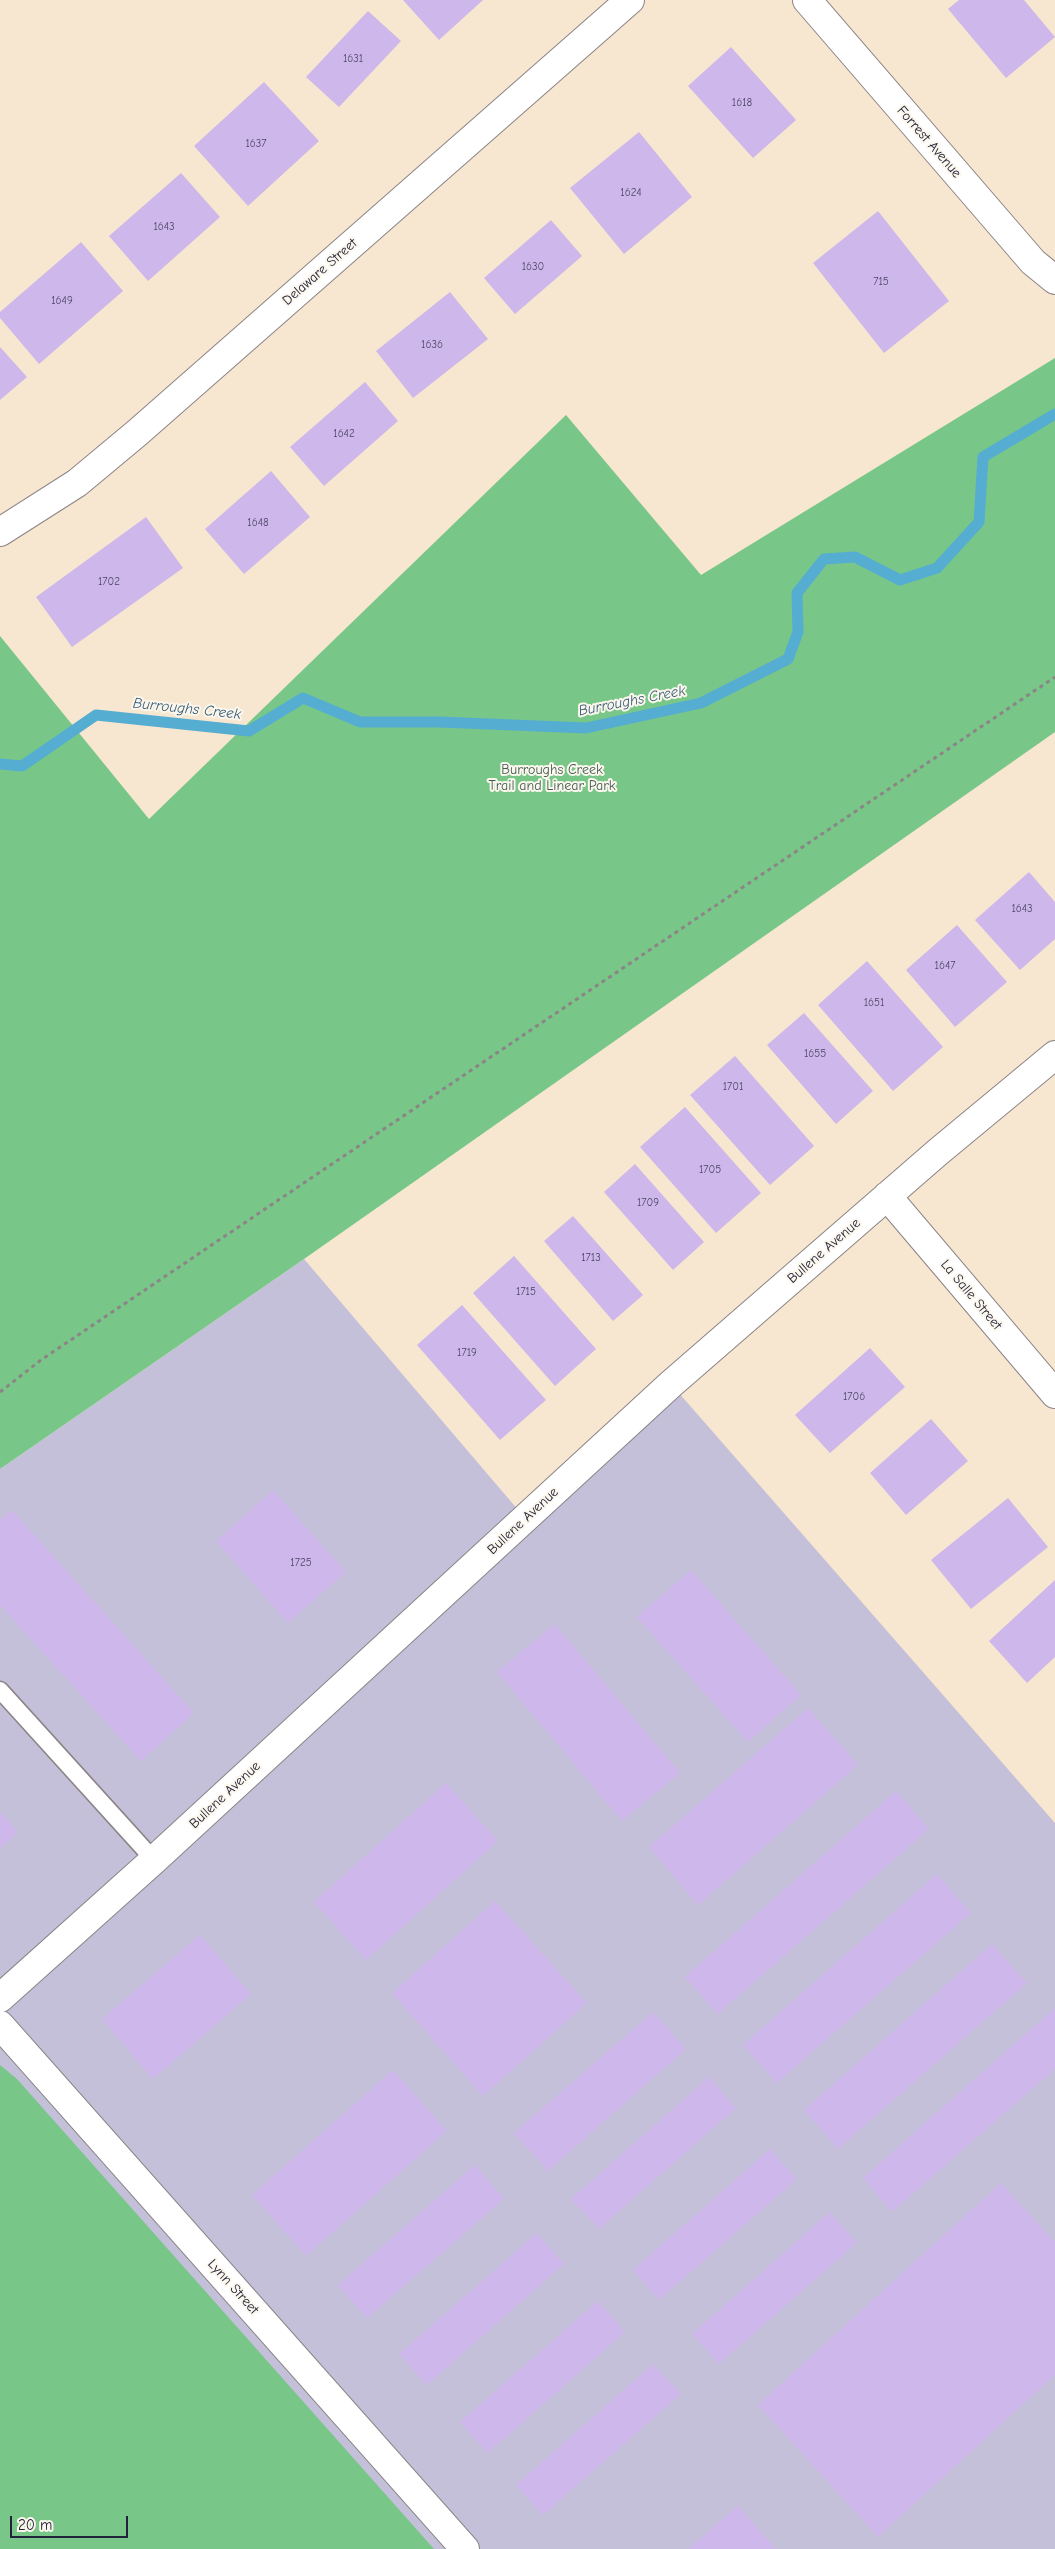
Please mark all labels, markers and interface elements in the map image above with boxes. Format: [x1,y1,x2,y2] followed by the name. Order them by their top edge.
[343,52,363,66] house number: 1631
[732,96,752,110] house number: 1618
[893,103,965,181] street label: Forrest Avenue
[245,137,267,151] house number: 1637
[620,186,642,200] house number: 1624
[153,220,175,234] house number: 1643
[279,235,361,309] street label: Delaware Street
[522,260,544,274] house number: 1630
[873,275,889,289] house number: 715
[51,294,73,308] house number: 1649
[421,338,443,352] house number: 1636
[333,427,355,441] house number: 1642
[247,516,269,530] house number: 1648
[98,575,120,589] house number: 1702
[577,682,687,720] water label: Burroughs Creek
[132,694,242,724] water label: Burroughs Creek
[488,762,616,794] park label: Burroughs Creek Trail and Linear Park
[1011,902,1033,916] house number: 1643
[935,959,955,973] house number: 1647
[864,996,884,1010] house number: 1651
[804,1047,826,1061] house number: 1655
[723,1080,743,1094] house number: 1701
[699,1163,721,1177] house number: 1705
[637,1196,659,1210] house number: 1709
[784,1215,864,1287] street label: Bullene Avenue
[581,1251,601,1265] house number: 1713
[937,1256,1005,1334] street label: La Salle Street
[516,1285,536,1299] house number: 1715
[457,1346,477,1360] house number: 1719
[843,1390,865,1404] house number: 1706
[484,1484,562,1558] street label: Bullene Avenue
[290,1556,312,1570] house number: 1725
[186,1758,264,1832] street label: Bullene Avenue
[204,2256,262,2318] street label: Lynn Street
[12,2506,130,2538] scale bar
[18,2516,52,2534] text: 20 m

